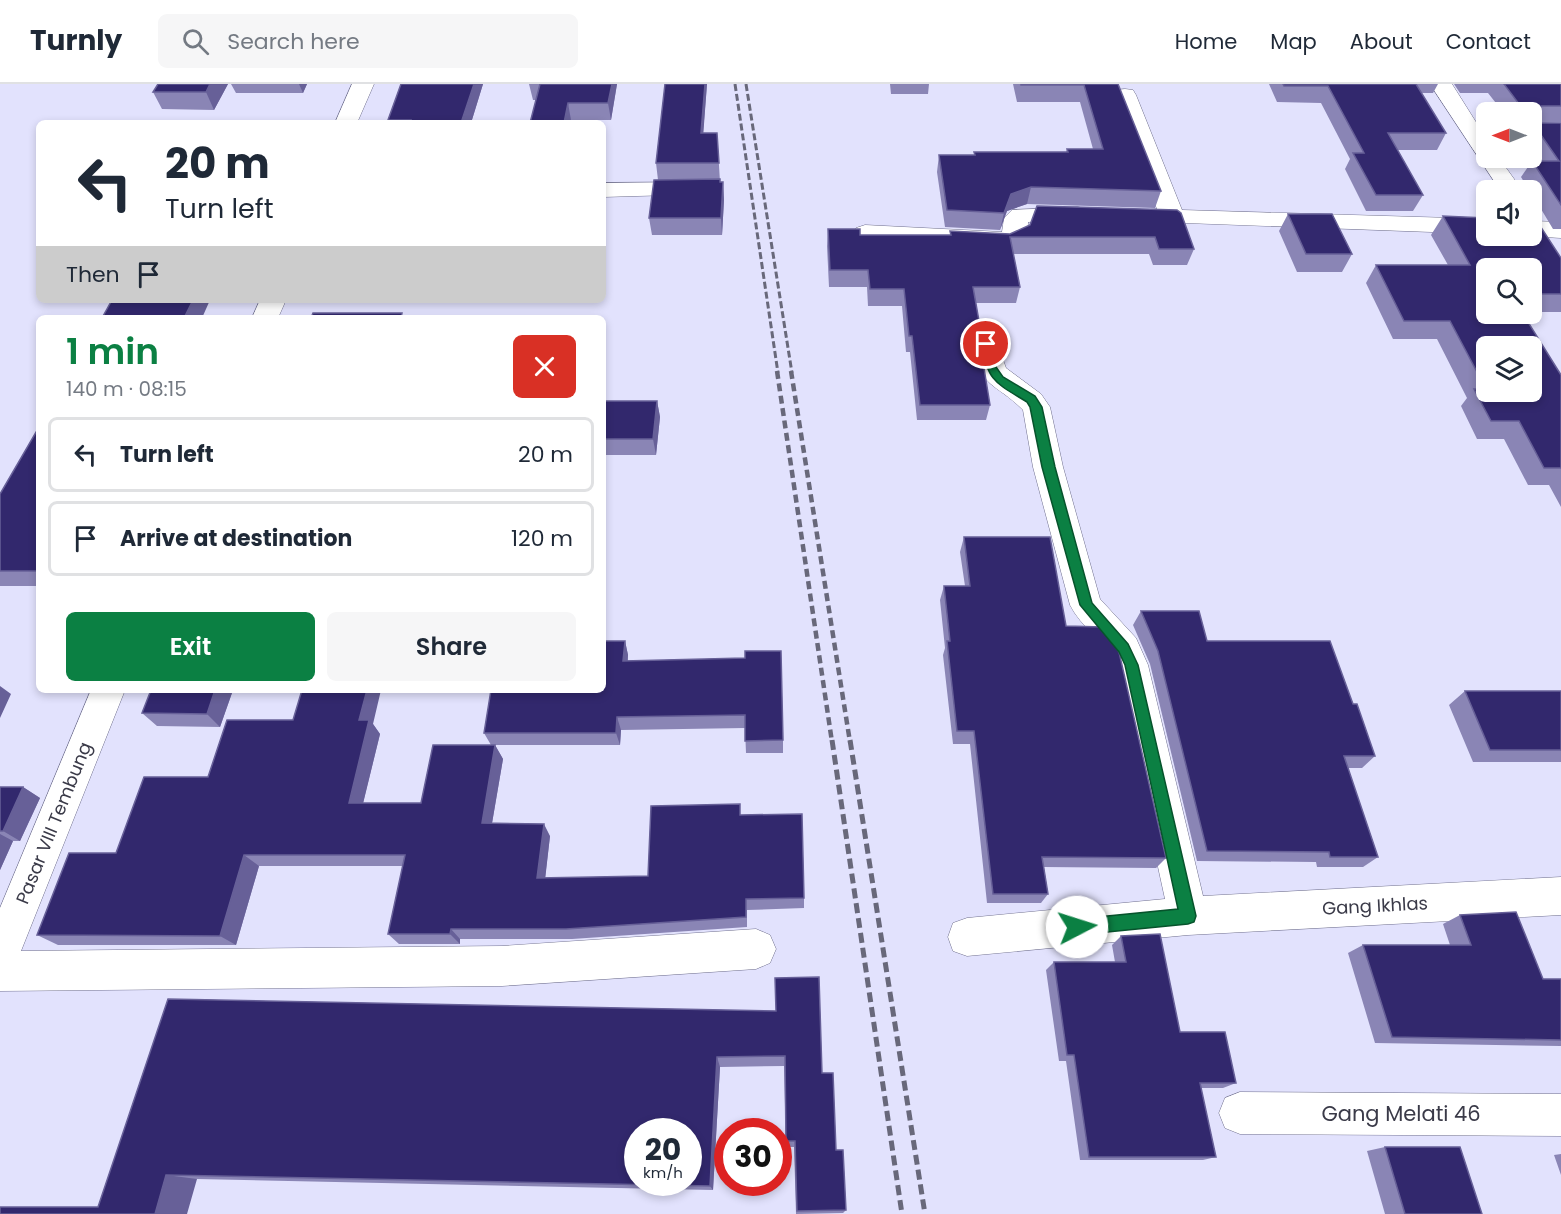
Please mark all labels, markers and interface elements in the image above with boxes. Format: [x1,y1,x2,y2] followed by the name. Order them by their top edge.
[158,14,578,68] search box
[30,21,122,60] text: Turnly
[179,25,212,58] icon: search
[227,26,360,57] text: Search here
[1175,27,1237,56] text: Home
[1270,27,1317,56] text: Map
[1350,27,1413,56] text: About
[1446,27,1531,56] text: Contact
[1476,102,1542,168] north arrow
[1476,102,1542,402] map controls
[165,134,270,193] text: 20 m
[66,144,144,222] icon: left
[1476,180,1542,246] button: sound
[165,190,274,227] text: Turn left
[132,258,165,291] icon: arrive
[1476,258,1542,324] button: search
[66,259,120,290] text: Then
[960,318,1011,369] pin
[66,326,159,377] text: 1 min
[969,327,1002,360] icon: arrive
[513,335,576,398] button: close
[1476,336,1542,402] button: layers
[66,375,187,403] text: 140 m · 08:15
[69,438,102,471] icon: left
[120,439,214,470] text: Turn left
[518,439,573,470] text: 20 m
[69,522,102,555] icon: arrive
[120,523,352,554] text: Arrive at destination
[511,523,573,554] text: 120 m
[66,612,315,681] button: Exit
[327,612,576,681] button: Share
[10,738,97,908] street label: Pasar VIII Tembung
[1321,890,1429,921] street label: Gang Ikhlas
[1045,895,1109,959] position arrow
[1321,1099,1481,1128] street label: Gang Melati 46
[714,1118,792,1196] speed limit sign: 30
[645,1128,681,1171] text: 20
[643,1162,683,1183] text: km/h

